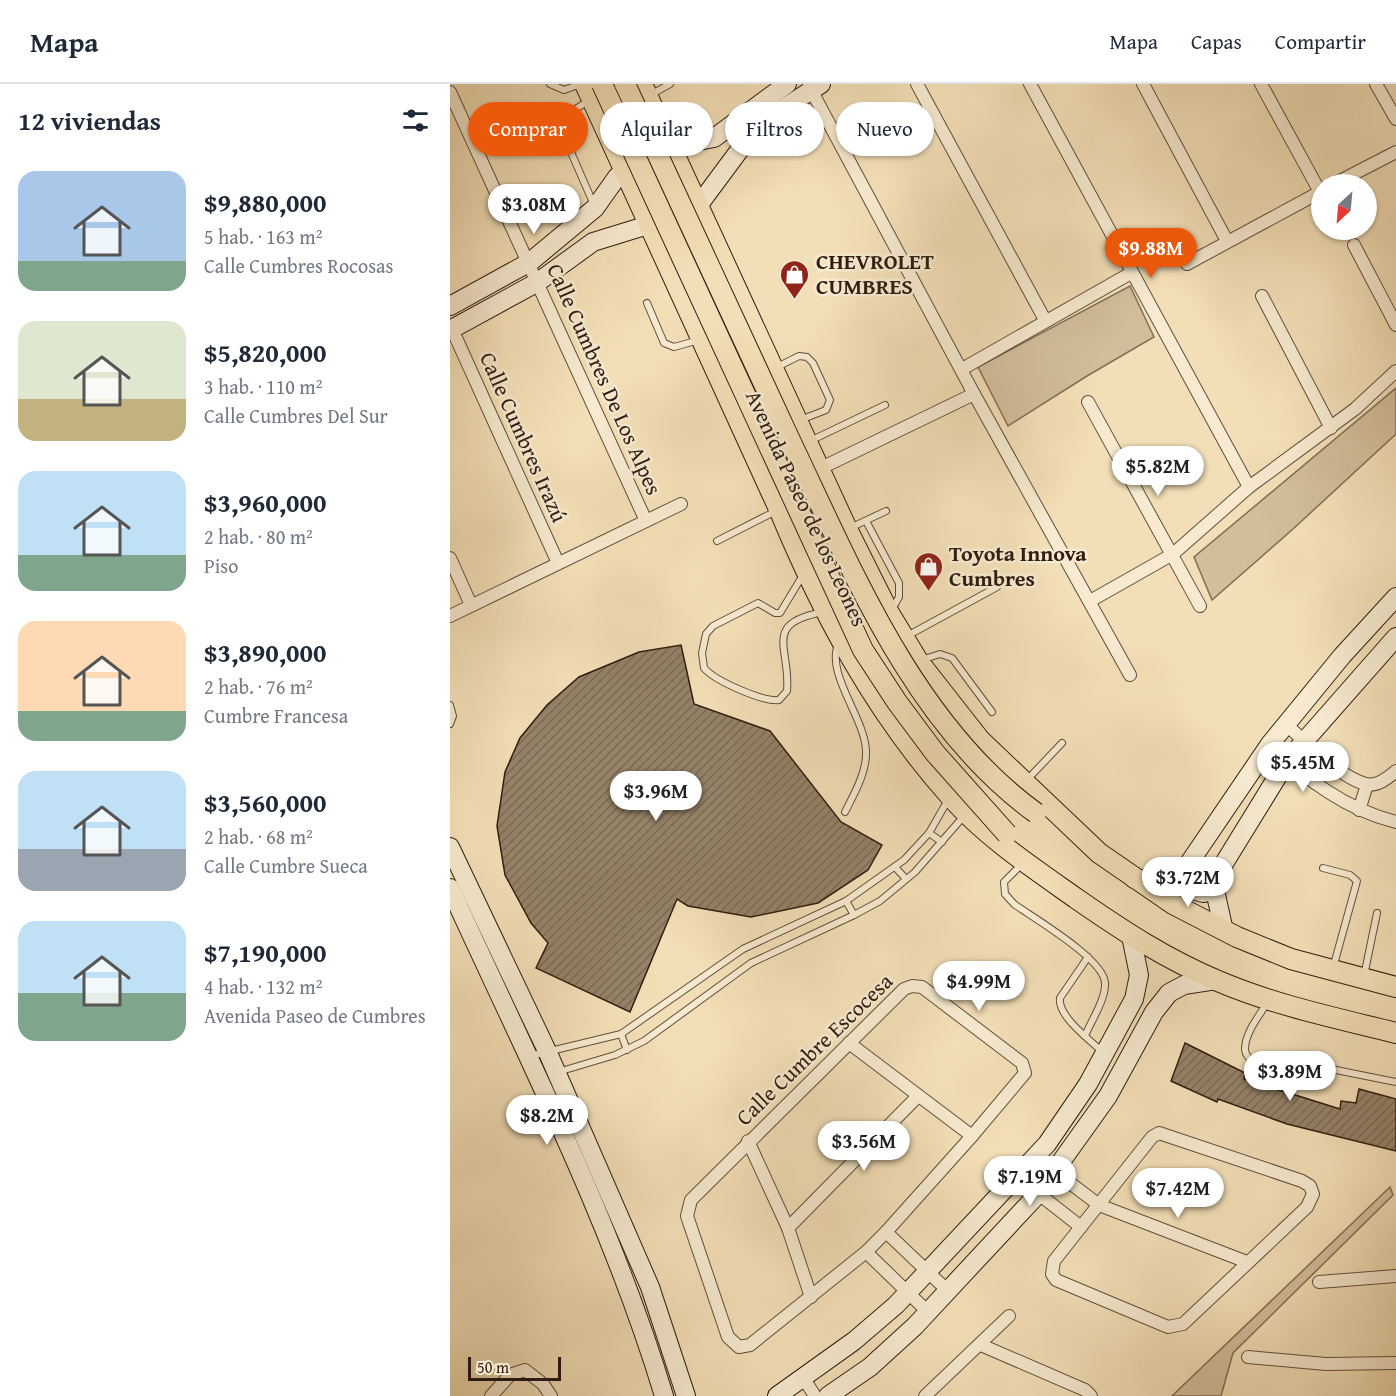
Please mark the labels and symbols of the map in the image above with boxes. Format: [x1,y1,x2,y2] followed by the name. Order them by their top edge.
[1311,174,1377,240] north arrow
[485,184,583,235] pin: $3.08M
[1102,228,1200,279] pin: $9.88M
[816,245,934,302] place label: CHEVROLET CUMBRES
[539,258,671,500] street label: Calle Cumbres De Los Alpes
[779,258,811,300] shop icon: CHEVROLET CUMBRES
[472,347,576,527] street label: Calle Cumbres Irazú
[738,385,876,631] street label: Avenida Paseo de los Leones
[1109,446,1207,497] pin: $5.82M
[949,537,1087,594] place label: Toyota Innova Cumbres
[912,550,944,592] shop icon: Toyota Innova Cumbres
[1254,742,1352,793] pin: $5.45M
[607,771,705,822] pin: $3.96M
[1139,857,1237,908] pin: $3.72M
[930,961,1028,1012] pin: $4.99M
[728,965,900,1132] street label: Calle Cumbre Escocesa
[1241,1051,1339,1102] pin: $3.89M
[505,1095,589,1146] pin: $8.2M
[815,1121,913,1172] pin: $3.56M
[981,1156,1079,1207] pin: $7.19M
[1129,1168,1227,1219] pin: $7.42M
[468,1354,561,1382] scale bar

